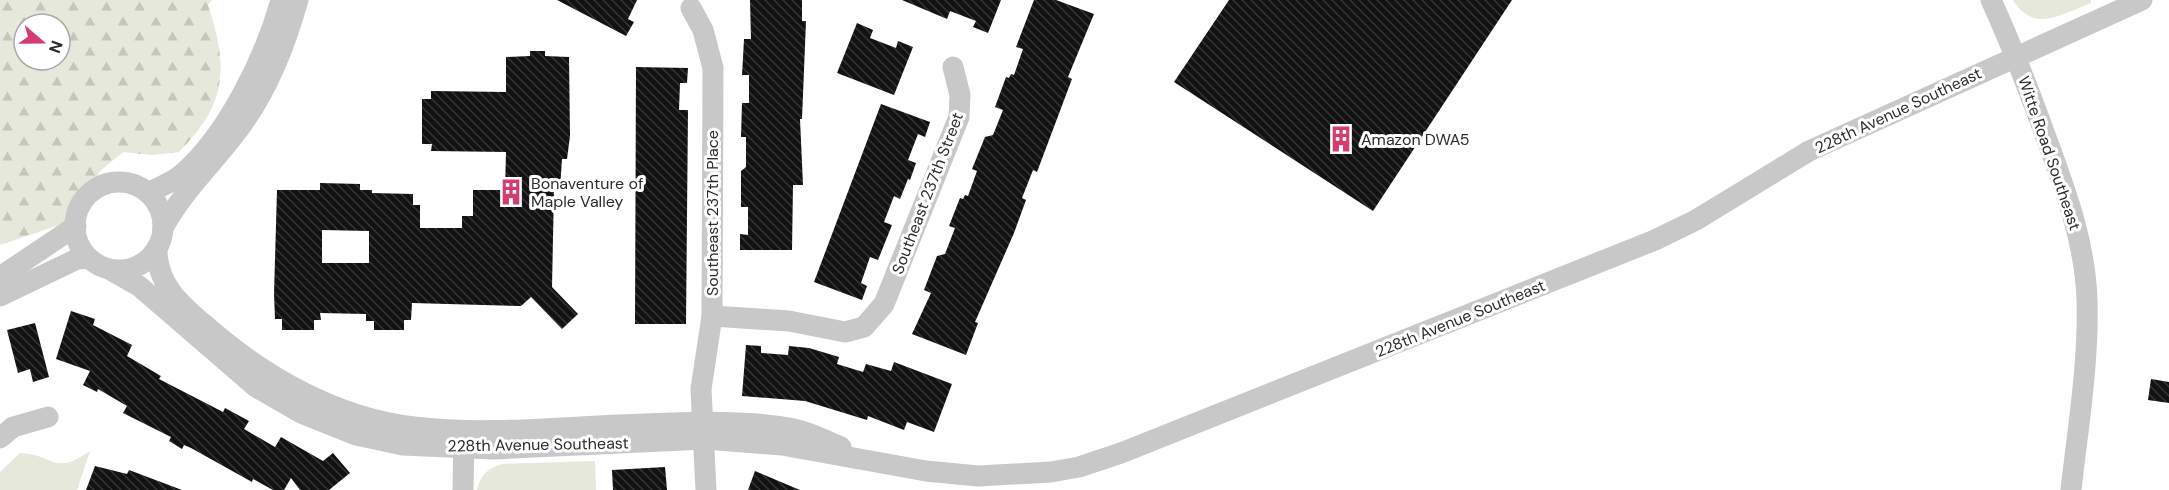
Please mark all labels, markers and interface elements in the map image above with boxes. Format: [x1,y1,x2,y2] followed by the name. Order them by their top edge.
[12,12,72,72] north arrow
[44,38,67,56] text: N
[1812,63,1985,158] street label: 228th Avenue Southeast
[2013,73,2086,233] street label: Witte Road Southeast
[887,109,968,277] street label: Southeast 237th Street
[1326,124,1356,154] building icon: Amazon DWA5
[1361,129,1470,150] place label: Amazon DWA5
[702,130,723,296] street label: Southeast 237th Place
[531,173,643,212] place label: Bonaventure of Maple Valley
[496,177,526,207] building icon: Bonaventure of Maple Valley
[1372,275,1548,362] street label: 228th Avenue Southeast
[447,432,629,457] street label: 228th Avenue Southeast

